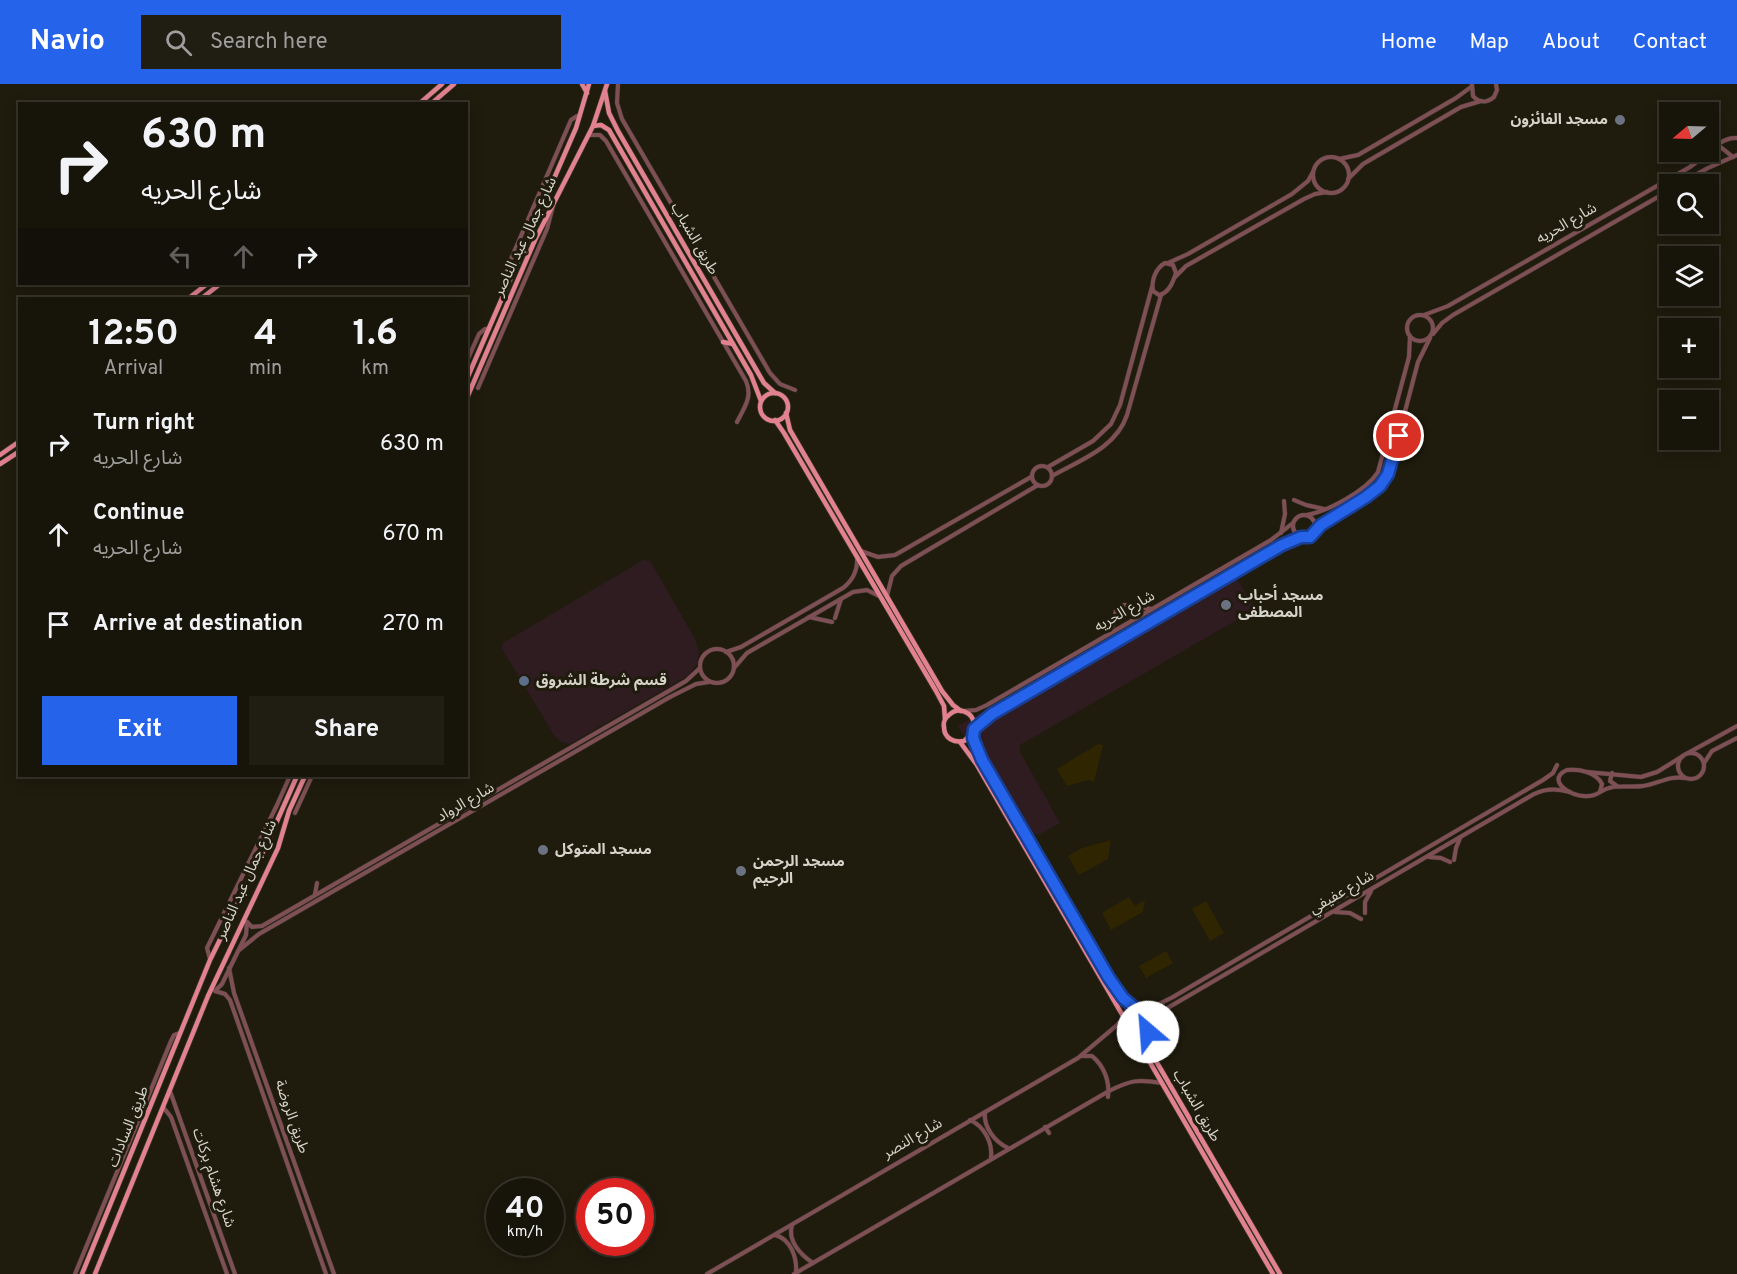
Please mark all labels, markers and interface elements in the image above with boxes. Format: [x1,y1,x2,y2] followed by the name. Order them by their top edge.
[141,15,561,69] search box
[30,24,105,60] text: Navio
[162,26,195,59] icon: search
[210,29,327,56] text: Search here
[1381,29,1437,56] text: Home
[1470,29,1509,56] text: Map
[1542,29,1600,56] text: About
[1633,29,1707,56] text: Contact
[1659,102,1719,162] north arrow
[1659,102,1719,450] map controls
[141,110,266,163] text: 630 m
[1511,111,1608,130] place label: مسجد الفائزون
[1613,113,1627,127] marker: مسجد الفائزون
[42,126,120,204] icon: right
[490,174,563,301] street label: شارع جمال عبد الناصر
[1659,174,1719,234] button: search
[141,175,262,209] text: شارع الحريه
[666,199,722,279] street label: طريق الشباب
[1533,199,1601,250] street label: شارع الحريه
[164,240,197,273] icon: left
[227,240,260,273] icon: ahead
[290,240,323,273] icon: right
[1659,246,1719,306] button: layers
[88,312,179,358] text: 12:50
[254,312,277,358] text: 4
[352,312,398,358] text: 1.6
[1659,318,1719,378] button: +
[104,356,163,382] text: Arrival
[249,356,282,382] text: min
[361,356,389,382] text: km
[1659,390,1719,450] button: −
[93,410,195,437] text: Turn right
[1373,410,1424,461] pin
[1382,419,1415,452] icon: arrive
[42,428,75,461] icon: right
[380,431,444,458] text: 630 m
[93,446,182,472] text: شارع الحريه
[93,500,184,527] text: Continue
[42,518,75,551] icon: ahead
[383,521,444,548] text: 670 m
[93,536,182,562] text: شارع الحريه
[1238,584,1324,623] place label: مسجد أحباب المصطفى
[1091,587,1159,638] street label: شارع الحريه
[1219,598,1233,612] marker: مسجد أحباب المصطفى
[42,608,75,641] icon: arrive
[93,611,303,638] text: Arrive at destination
[382,611,444,638] text: 270 m
[536,671,667,691] place label: قسم شرطة الشروق
[517,674,531,688] marker: قسم شرطة الشروق
[42,696,237,765] button: Exit
[249,696,444,765] button: Share
[434,779,499,828] street label: شارع الرواد
[212,817,283,944] street label: شارع جمال عبد الناصر
[555,841,652,860] place label: مسجد المتوكل
[536,843,550,857] marker: مسجد المتوكل
[753,853,845,889] place label: مسجد الرحمن الرحيم
[734,864,748,878] marker: مسجد الرحمن الرحيم
[1306,867,1379,920] street label: شارع عفيفي
[1116,1000,1180,1064] position arrow
[1168,1066,1224,1146] street label: طريق الشباب
[270,1078,312,1156] street label: طريق الروضة
[104,1084,154,1170] street label: طريق السادات
[879,1114,947,1165] street label: شارع النصر
[186,1126,239,1231] street label: شارع هشام بركات
[576,1178,654,1256] speed limit sign: 50
[505,1191,545,1228] text: 40
[507,1223,543,1242] text: km/h

